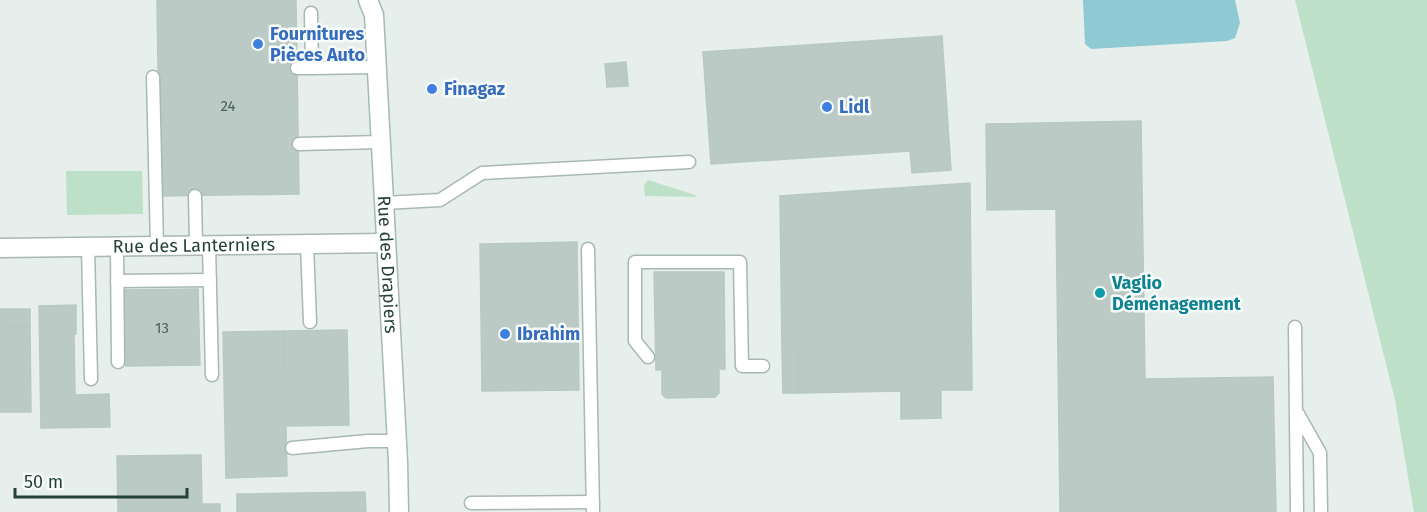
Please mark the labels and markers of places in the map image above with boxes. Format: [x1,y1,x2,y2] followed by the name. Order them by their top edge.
[270,23,365,66] place label: Fournitures Pièces Auto
[251,37,265,51] marker: Fournitures Pièces Auto
[444,78,505,100] place label: Finagaz
[425,82,439,96] marker: Finagaz
[839,96,870,118] place label: Lidl
[820,100,834,114] marker: Lidl
[1111,272,1242,315] place label: Vaglio Déménagement
[1093,286,1107,300] marker: Vaglio Déménagement
[517,323,580,345] place label: Ibrahim
[498,327,512,341] marker: Ibrahim

